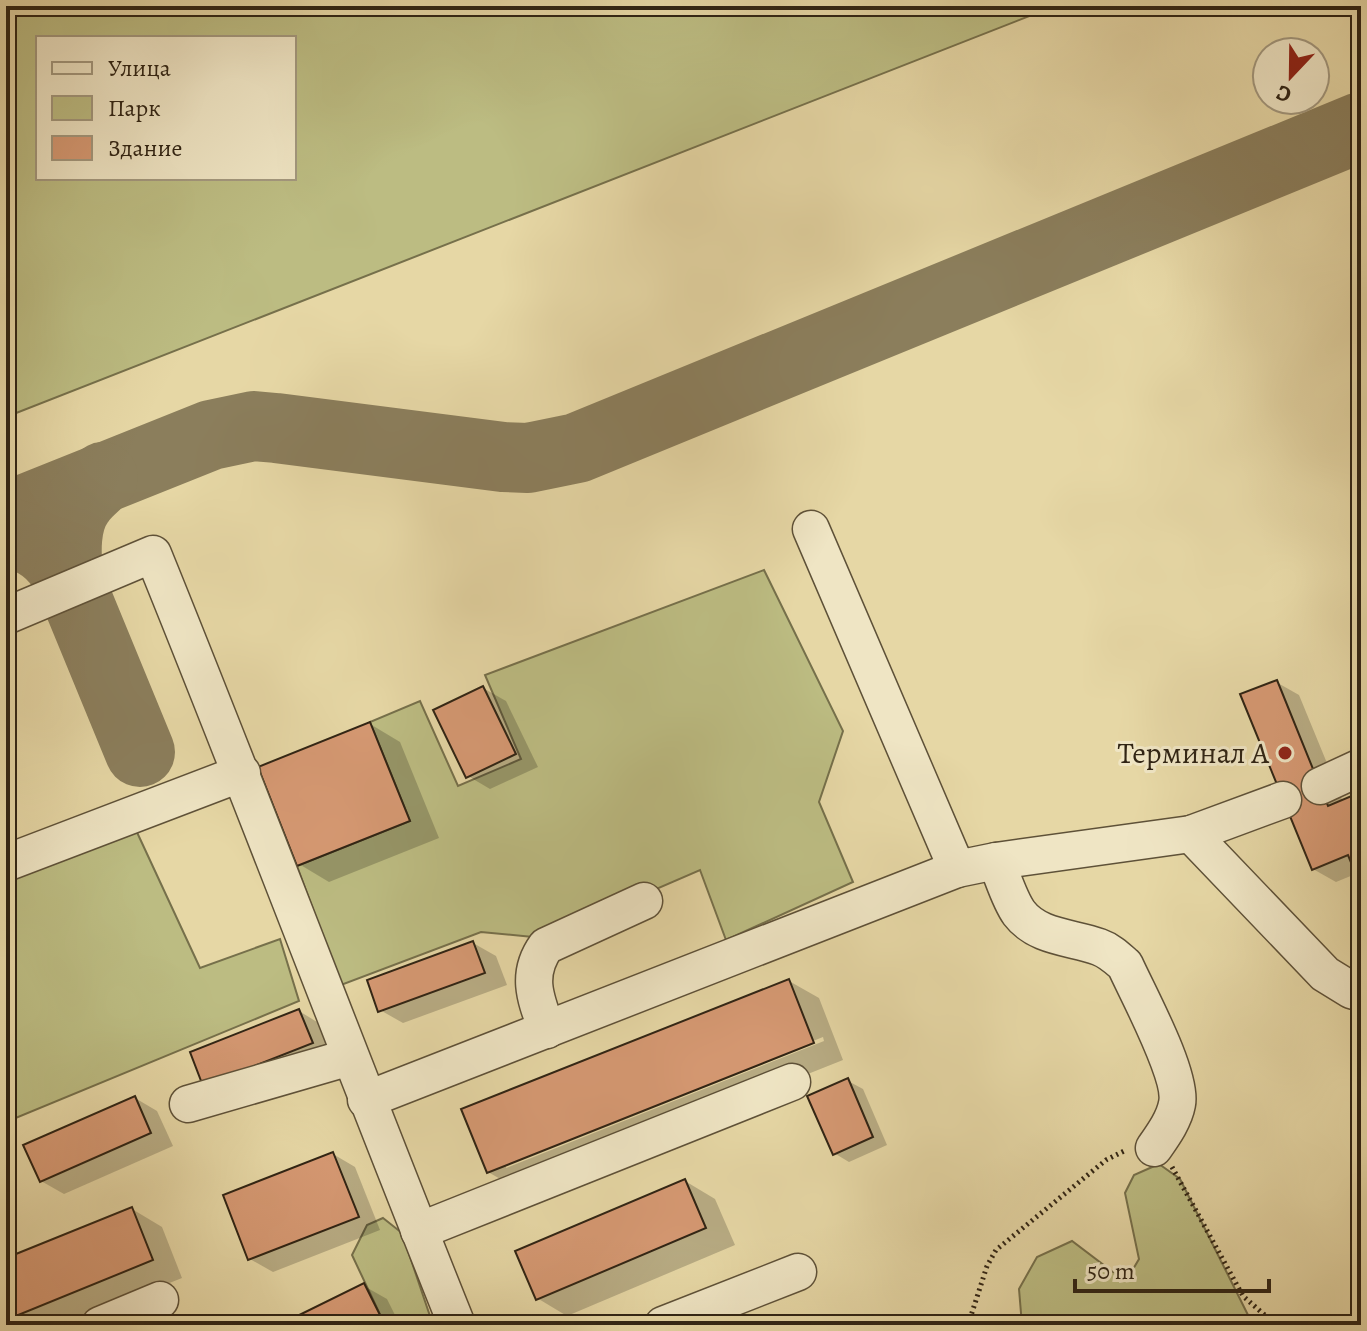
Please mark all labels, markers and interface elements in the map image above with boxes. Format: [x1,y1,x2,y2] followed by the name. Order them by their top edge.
[36,36,296,180] legend
[1251,36,1331,116] north arrow
[108,52,171,84] text: Улица
[1272,77,1296,110] text: С
[108,92,161,124] text: Парк
[108,132,183,164] text: Здание
[1118,733,1269,773] place label: Терминал А
[1276,744,1294,762] marker: Терминал А
[1075,1243,1269,1293] scale bar
[1087,1255,1135,1287] text: 50 m

